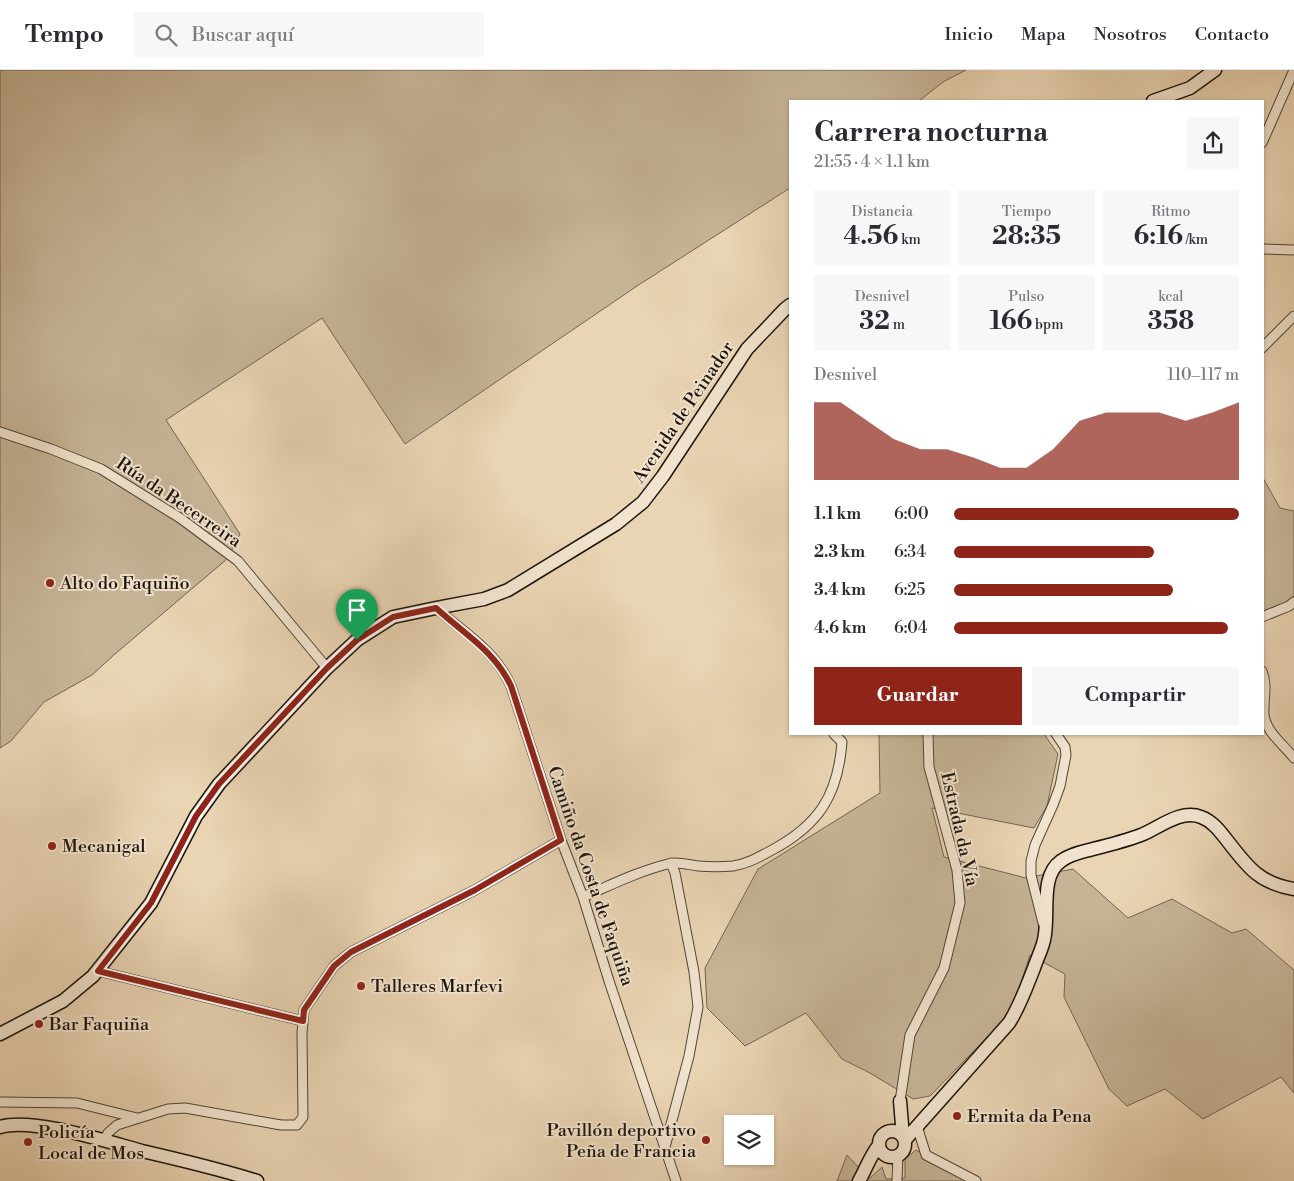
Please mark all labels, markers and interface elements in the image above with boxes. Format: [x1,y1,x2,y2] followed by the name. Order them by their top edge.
[134,12,484,57] search box
[25,20,104,50] text: Tempo
[152,21,180,49] icon: search
[192,23,294,47] text: Buscar aquí
[944,23,993,46] text: Inicio
[1021,23,1066,46] text: Mapa
[1094,23,1167,46] text: Nosotros
[1195,23,1269,46] text: Contacto
[814,115,1048,150] text: Carrera nocturna
[1187,117,1239,169] button: share
[814,152,930,172] text: 21:55 · 4 × 1.1 km
[852,203,913,221] text: Distancia
[1002,203,1051,221] text: Tiempo
[1151,203,1190,221] text: Ritmo
[844,221,898,252] text: 4.56
[992,221,1061,252] text: 28:35
[1134,221,1183,252] text: 6:16
[898,231,921,249] text: km
[1183,231,1208,249] text: /km
[855,288,910,306] text: Desnivel
[1009,288,1044,306] text: Pulso
[1158,288,1184,306] text: kcal
[859,306,890,337] text: 32
[990,306,1032,337] text: 166
[1148,306,1194,337] text: 358
[890,316,905,334] text: m
[1032,316,1063,334] text: bpm
[627,337,740,488] street label: Avenida de Peinador
[814,365,877,385] text: Desnivel
[1167,365,1239,385] text: 110–117 m
[112,452,246,553] street label: Rúa da Becerreira
[814,504,861,524] text: 1.1 km
[894,504,929,524] text: 6:00
[814,542,865,562] text: 2.3 km
[894,542,926,562] text: 6:34
[59,572,190,595] place label: Alto do Faquiño
[44,577,56,589] marker: Alto do Faquiño
[814,580,866,600] text: 3.4 km
[894,580,925,600] text: 6:25
[336,589,378,640] pin
[343,596,371,624] icon: arrive
[814,618,866,638] text: 4.6 km
[894,618,927,638] text: 6:04
[814,667,1022,725] button: Guardar
[1032,667,1239,725] button: Compartir
[542,763,639,990] street label: Camiño da Costa de Faquiña
[935,770,984,889] street label: Estrada da Vía
[62,835,146,858] place label: Mecanigal
[46,840,58,852] marker: Mecanigal
[371,975,503,998] place label: Talleres Marfevi
[355,980,367,992] marker: Talleres Marfevi
[48,1013,150,1036] place label: Bar Faquiña
[33,1018,45,1030] marker: Bar Faquiña
[967,1105,1093,1128] place label: Ermita da Pena
[951,1110,963,1122] marker: Ermita da Pena
[724,1115,774,1165] map controls
[724,1115,774,1165] button: layers
[546,1119,697,1163] place label: Pavillón deportivo Peña de Francia
[38,1121,144,1165] place label: Policía Local de Mos
[700,1134,712,1146] marker: Pavillón deportivo Peña de Francia
[22,1136,34,1148] marker: Policía Local de Mos

